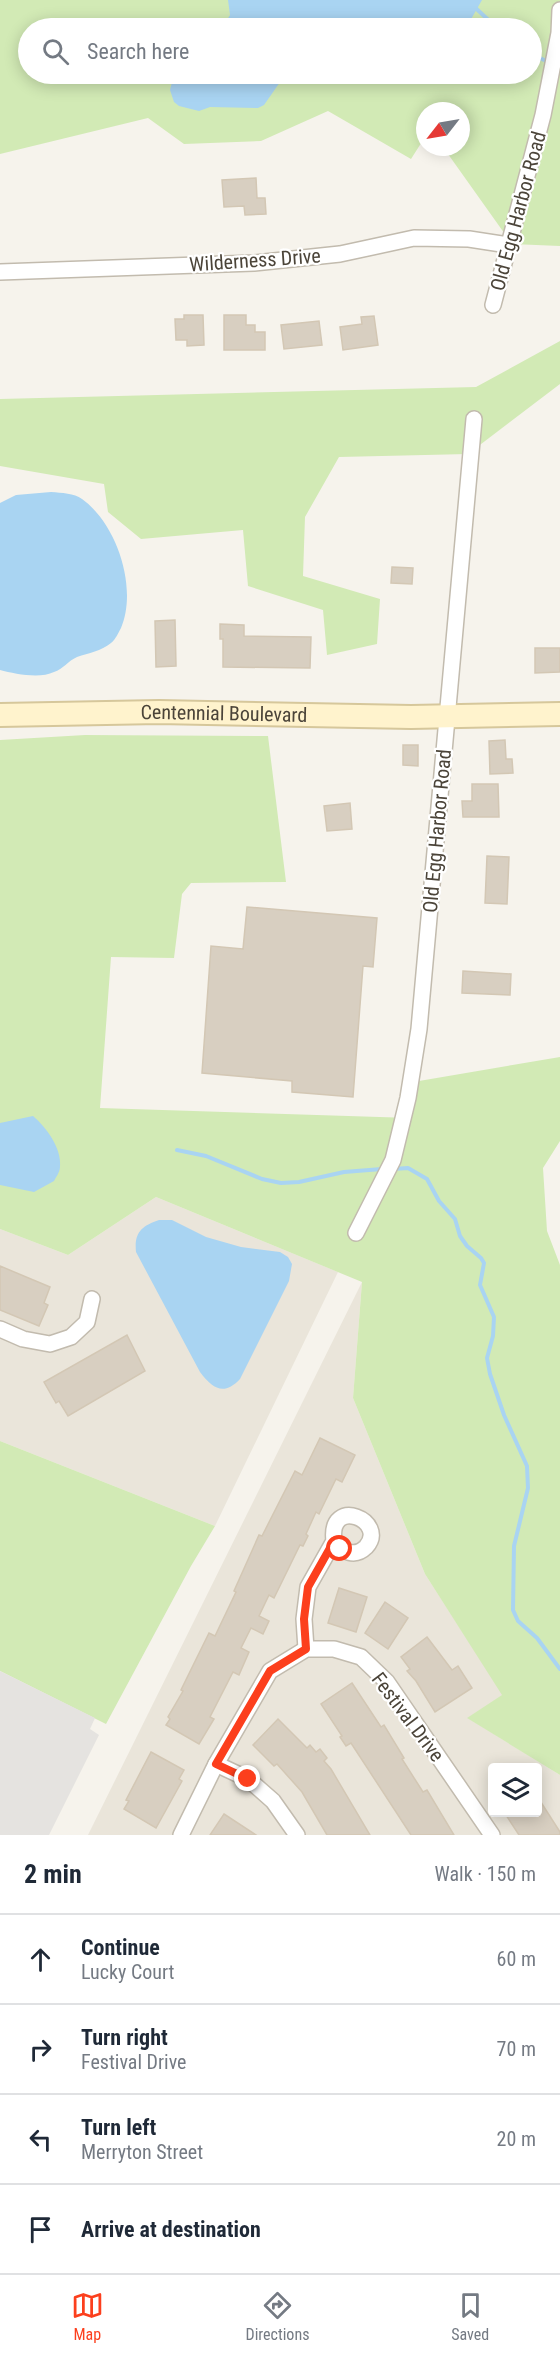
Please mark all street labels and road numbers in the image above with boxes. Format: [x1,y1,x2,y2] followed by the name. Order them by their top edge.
[485,129,551,293] street label: Old Egg Harbor Road
[189,243,321,277] street label: Wilderness Drive
[140,700,308,727] street label: Centennial Boulevard
[418,748,456,914] street label: Old Egg Harbor Road
[367,1668,449,1766] street label: Festival Drive

